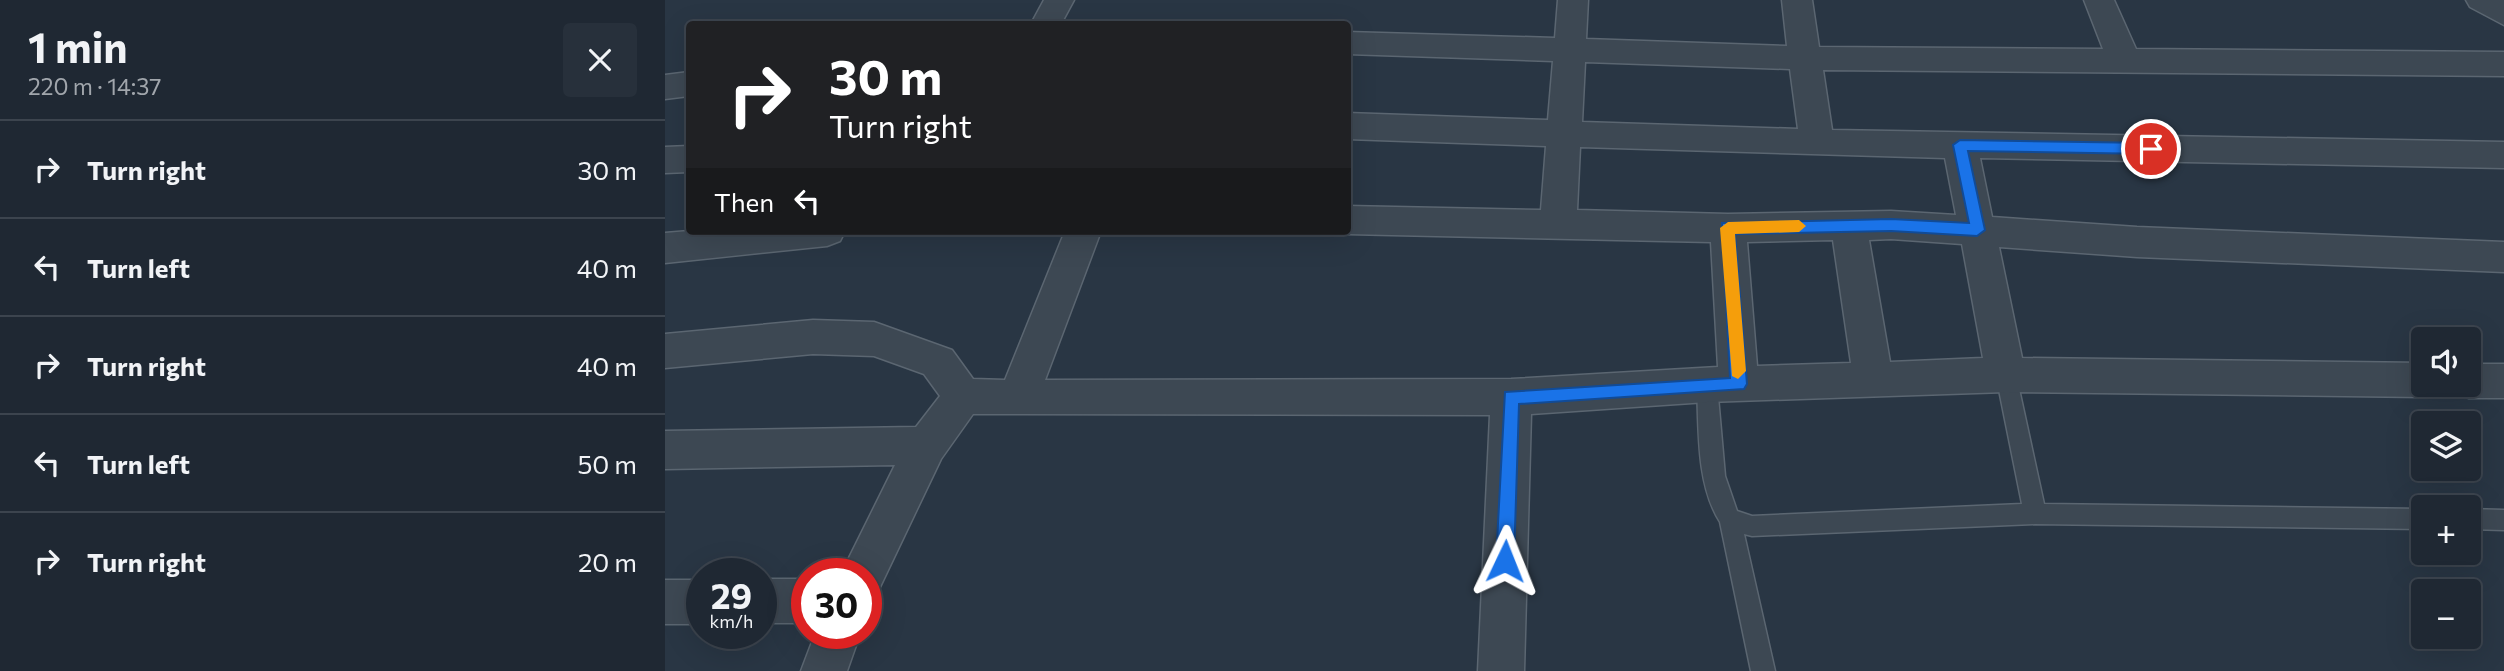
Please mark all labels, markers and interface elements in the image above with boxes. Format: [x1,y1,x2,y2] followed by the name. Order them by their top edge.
[28,20,128,72] text: 1 min
[563,23,637,97] button: close
[829,45,942,105] text: 30 m
[714,49,805,140] icon: right
[28,72,161,100] text: 220 m · 14:37
[829,105,972,145] text: Turn right
[2121,119,2181,179] pin
[2132,130,2170,168] icon: arrive
[28,150,66,188] icon: right
[87,154,206,185] text: Turn right
[578,154,637,185] text: 30 m
[788,182,826,220] icon: left
[714,186,774,217] text: Then
[28,248,66,286] icon: left
[87,252,190,283] text: Turn left
[577,252,637,283] text: 40 m
[2411,327,2481,649] map controls
[2411,327,2481,397] button: sound
[28,346,66,384] icon: right
[87,350,206,381] text: Turn right
[577,350,637,381] text: 40 m
[2411,411,2481,481] button: layers
[28,444,66,482] icon: left
[87,448,190,479] text: Turn left
[577,448,637,479] text: 50 m
[2411,495,2481,565] button: +
[1468,524,1542,598] position arrow
[28,542,66,580] icon: right
[87,546,206,577] text: Turn right
[578,546,637,577] text: 20 m
[791,558,882,649] speed limit sign: 30
[711,573,752,616] text: 29
[2411,579,2481,649] button: −
[710,610,753,632] text: km/h

